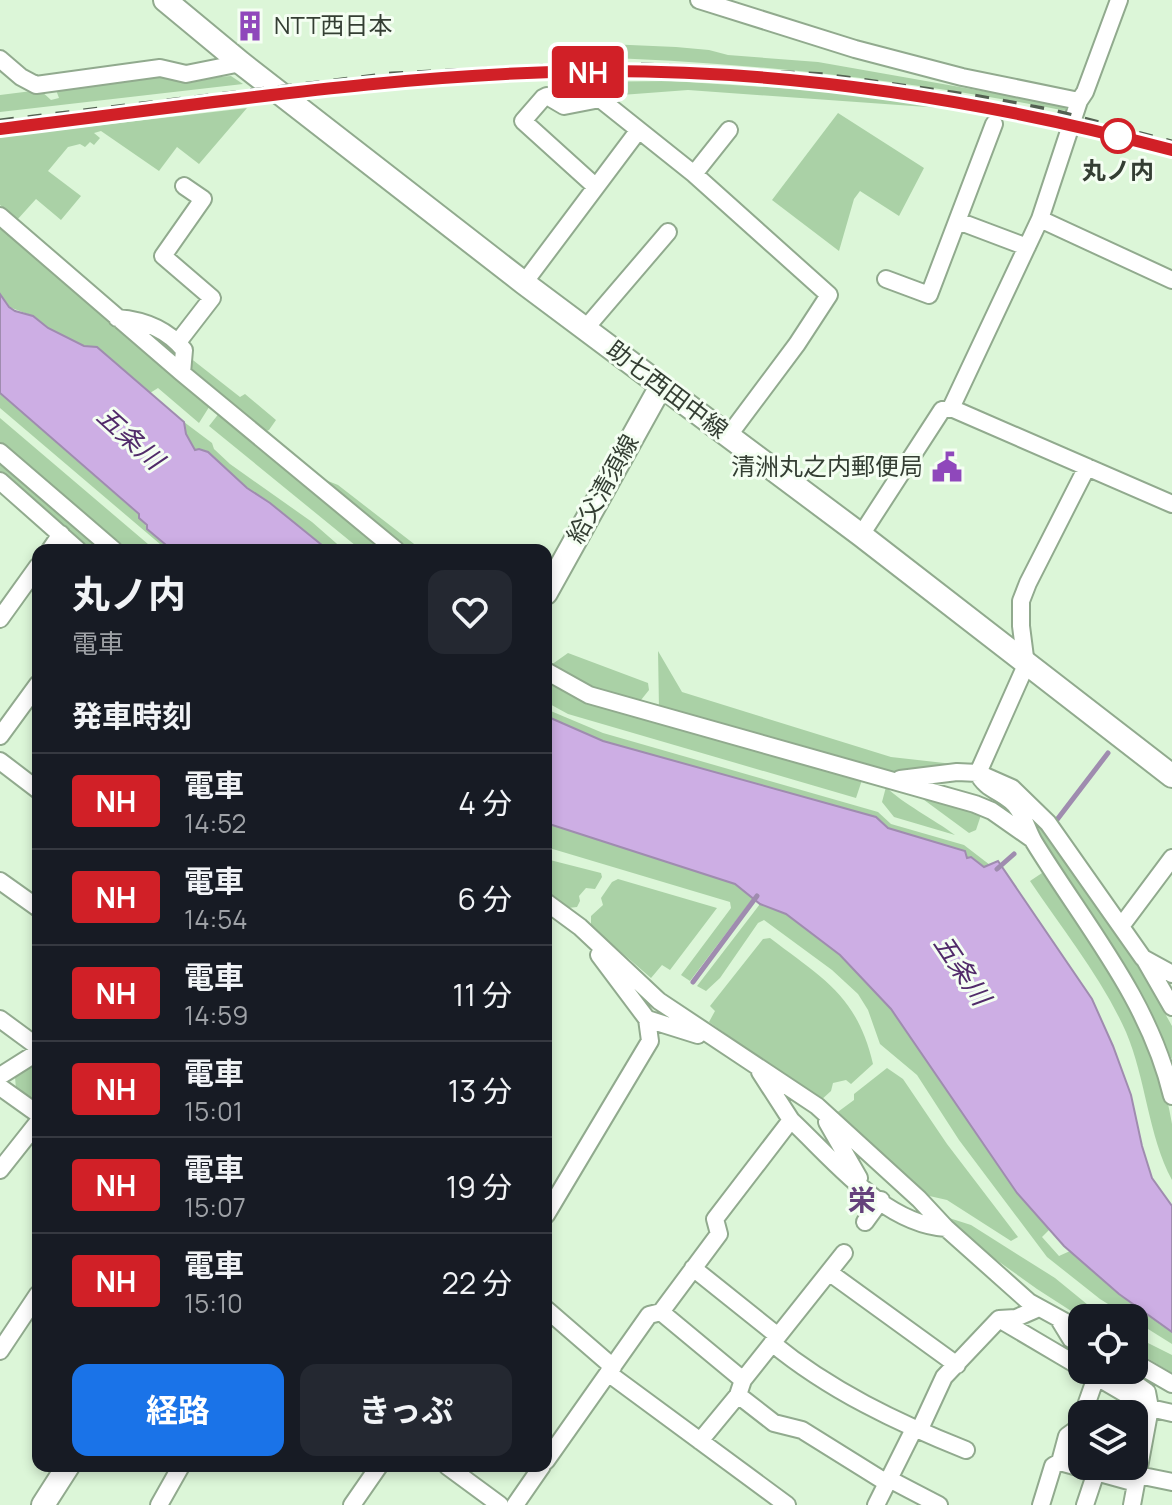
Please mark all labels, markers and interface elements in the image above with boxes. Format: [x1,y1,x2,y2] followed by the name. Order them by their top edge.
[274,8,393,41] place label: NTT西日本
[233,9,267,43] building icon: NTT西日本
[552,46,624,98] line badge: NH
[568,53,608,91] text: NH
[1101,119,1135,153] marker: 丸ノ内
[1082,153,1154,186] place label: 丸ノ内
[600,332,735,445] street label: 助七西田中線
[90,398,174,479] water label: 五条川
[558,428,645,549] street label: 給父清須線
[731,449,923,482] place label: 清洲丸之内郵便局
[930,450,964,484] public building icon: 清洲丸之内郵便局
[72,567,186,619] text: 丸ノ内
[428,570,512,654] button: heart
[72,625,124,661] text: 電車
[72,695,192,736] text: 発車時刻
[184,764,244,805] text: 電車
[96,782,136,820] text: NH
[458,782,512,823] text: 4 分
[184,805,246,841] text: 14:52
[184,860,244,901] text: 電車
[96,878,136,916] text: NH
[457,878,512,919] text: 6 分
[184,901,248,937] text: 14:54
[926,927,1001,1014] water label: 五条川
[184,956,244,997] text: 電車
[96,974,136,1012] text: NH
[453,974,512,1015] text: 11 分
[184,997,248,1033] text: 14:59
[184,1052,244,1093] text: 電車
[96,1070,136,1108] text: NH
[448,1070,512,1111] text: 13 分
[184,1093,243,1129] text: 15:01
[184,1148,244,1189] text: 電車
[96,1166,136,1204] text: NH
[446,1166,512,1207] text: 19 分
[848,1180,876,1218] district label: 栄
[184,1189,246,1225] text: 15:07
[184,1244,244,1285] text: 電車
[96,1262,136,1300] text: NH
[442,1262,512,1303] text: 22 分
[184,1285,243,1321] text: 15:10
[1068,1304,1148,1480] map controls
[1068,1304,1148,1384] button: locate
[72,1364,284,1456] button: 経路
[300,1364,512,1456] button: きっぷ
[1068,1400,1148,1480] button: layers

